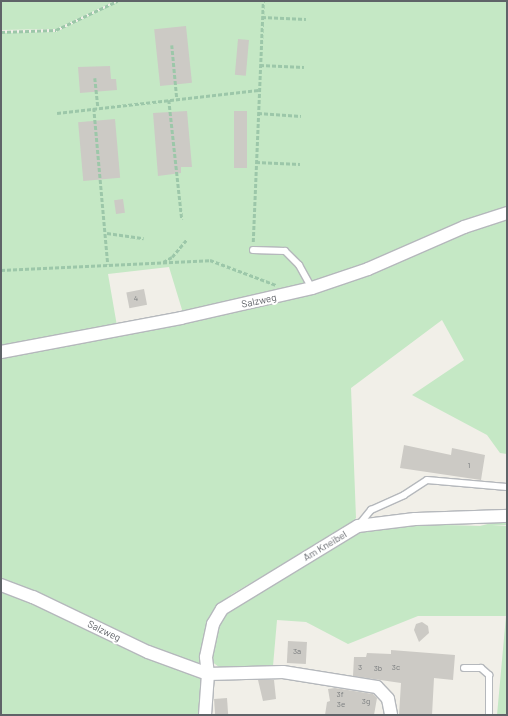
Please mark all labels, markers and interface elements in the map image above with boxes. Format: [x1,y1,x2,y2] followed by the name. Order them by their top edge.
[240,291,278,311] street label: Salzweg
[134,294,138,304] house number: 4
[468,461,470,471] house number: 1
[301,528,349,564] street label: Am Kneibel
[85,618,123,644] street label: Salzweg
[293,647,301,657] house number: 3a
[358,663,362,673] house number: 3
[392,663,400,673] house number: 3c
[374,664,382,674] house number: 3b
[337,690,343,700] house number: 3f
[362,697,370,707] house number: 3g
[337,700,345,710] house number: 3e

